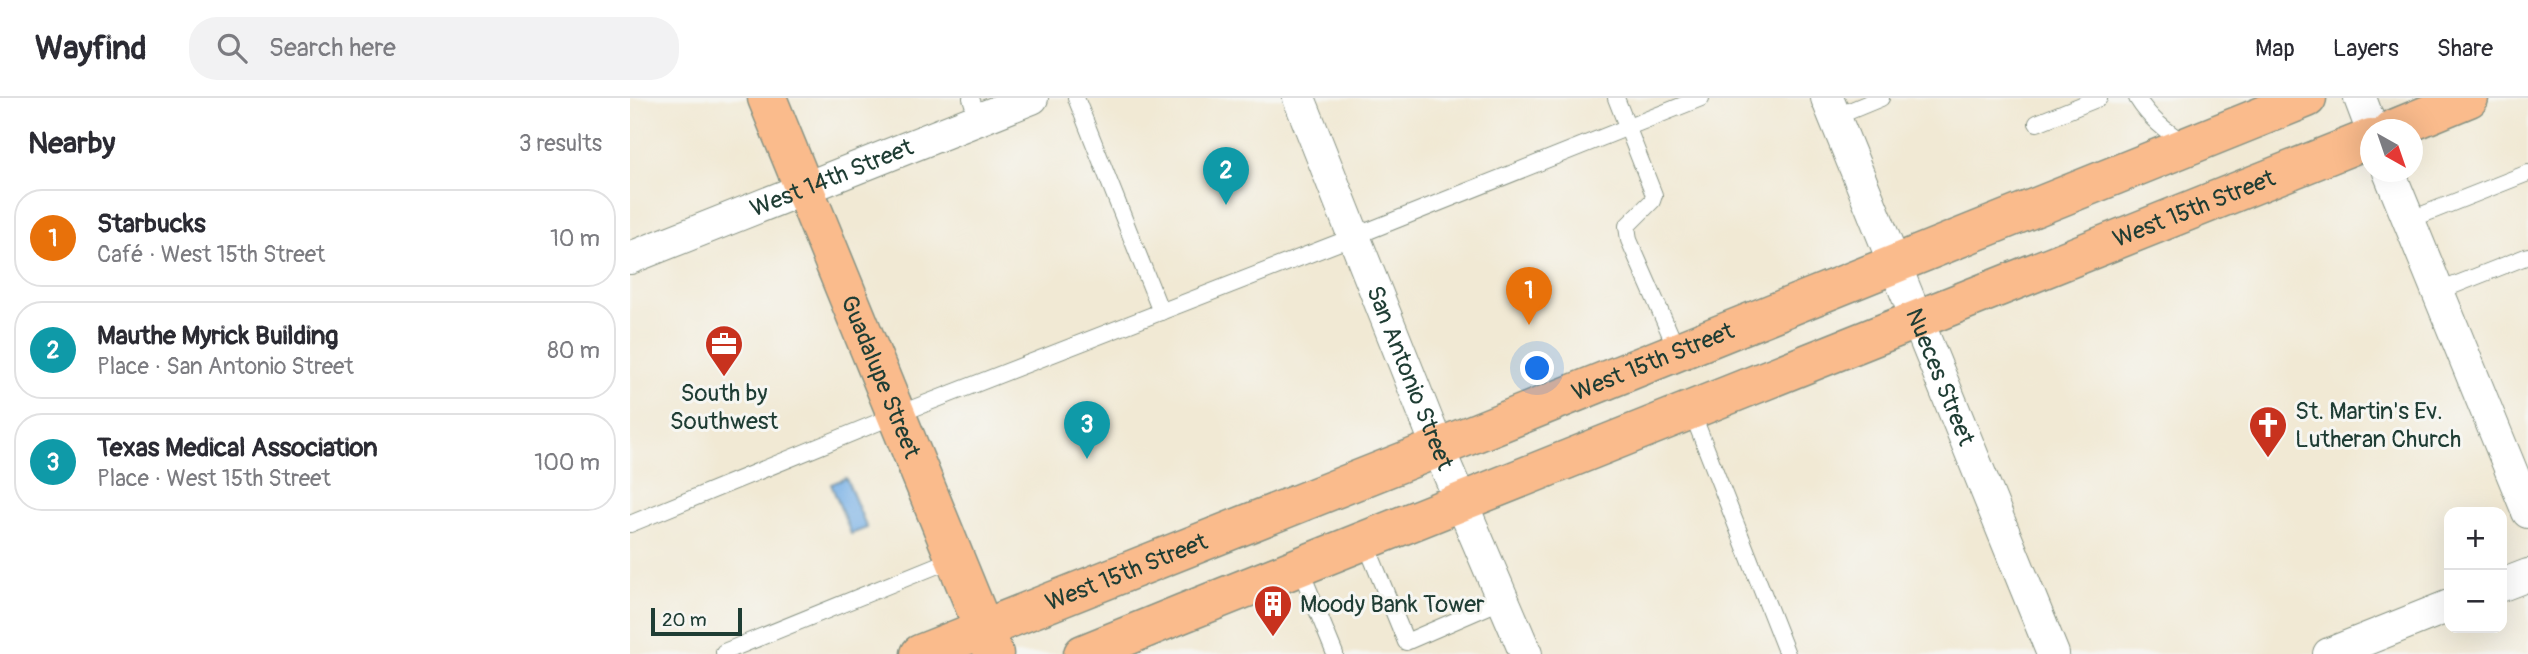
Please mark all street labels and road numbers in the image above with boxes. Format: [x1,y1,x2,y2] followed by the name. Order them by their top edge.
[746,133,918,224] street label: West 14th Street
[2109,164,2280,254] street label: West 15th Street
[1360,282,1460,475] street label: San Antonio Street
[834,291,927,463] street label: Guadalupe Street
[1899,304,1981,450] street label: Nueces Street
[1568,316,1738,407] street label: West 15th Street
[1041,527,1212,618] street label: West 15th Street

